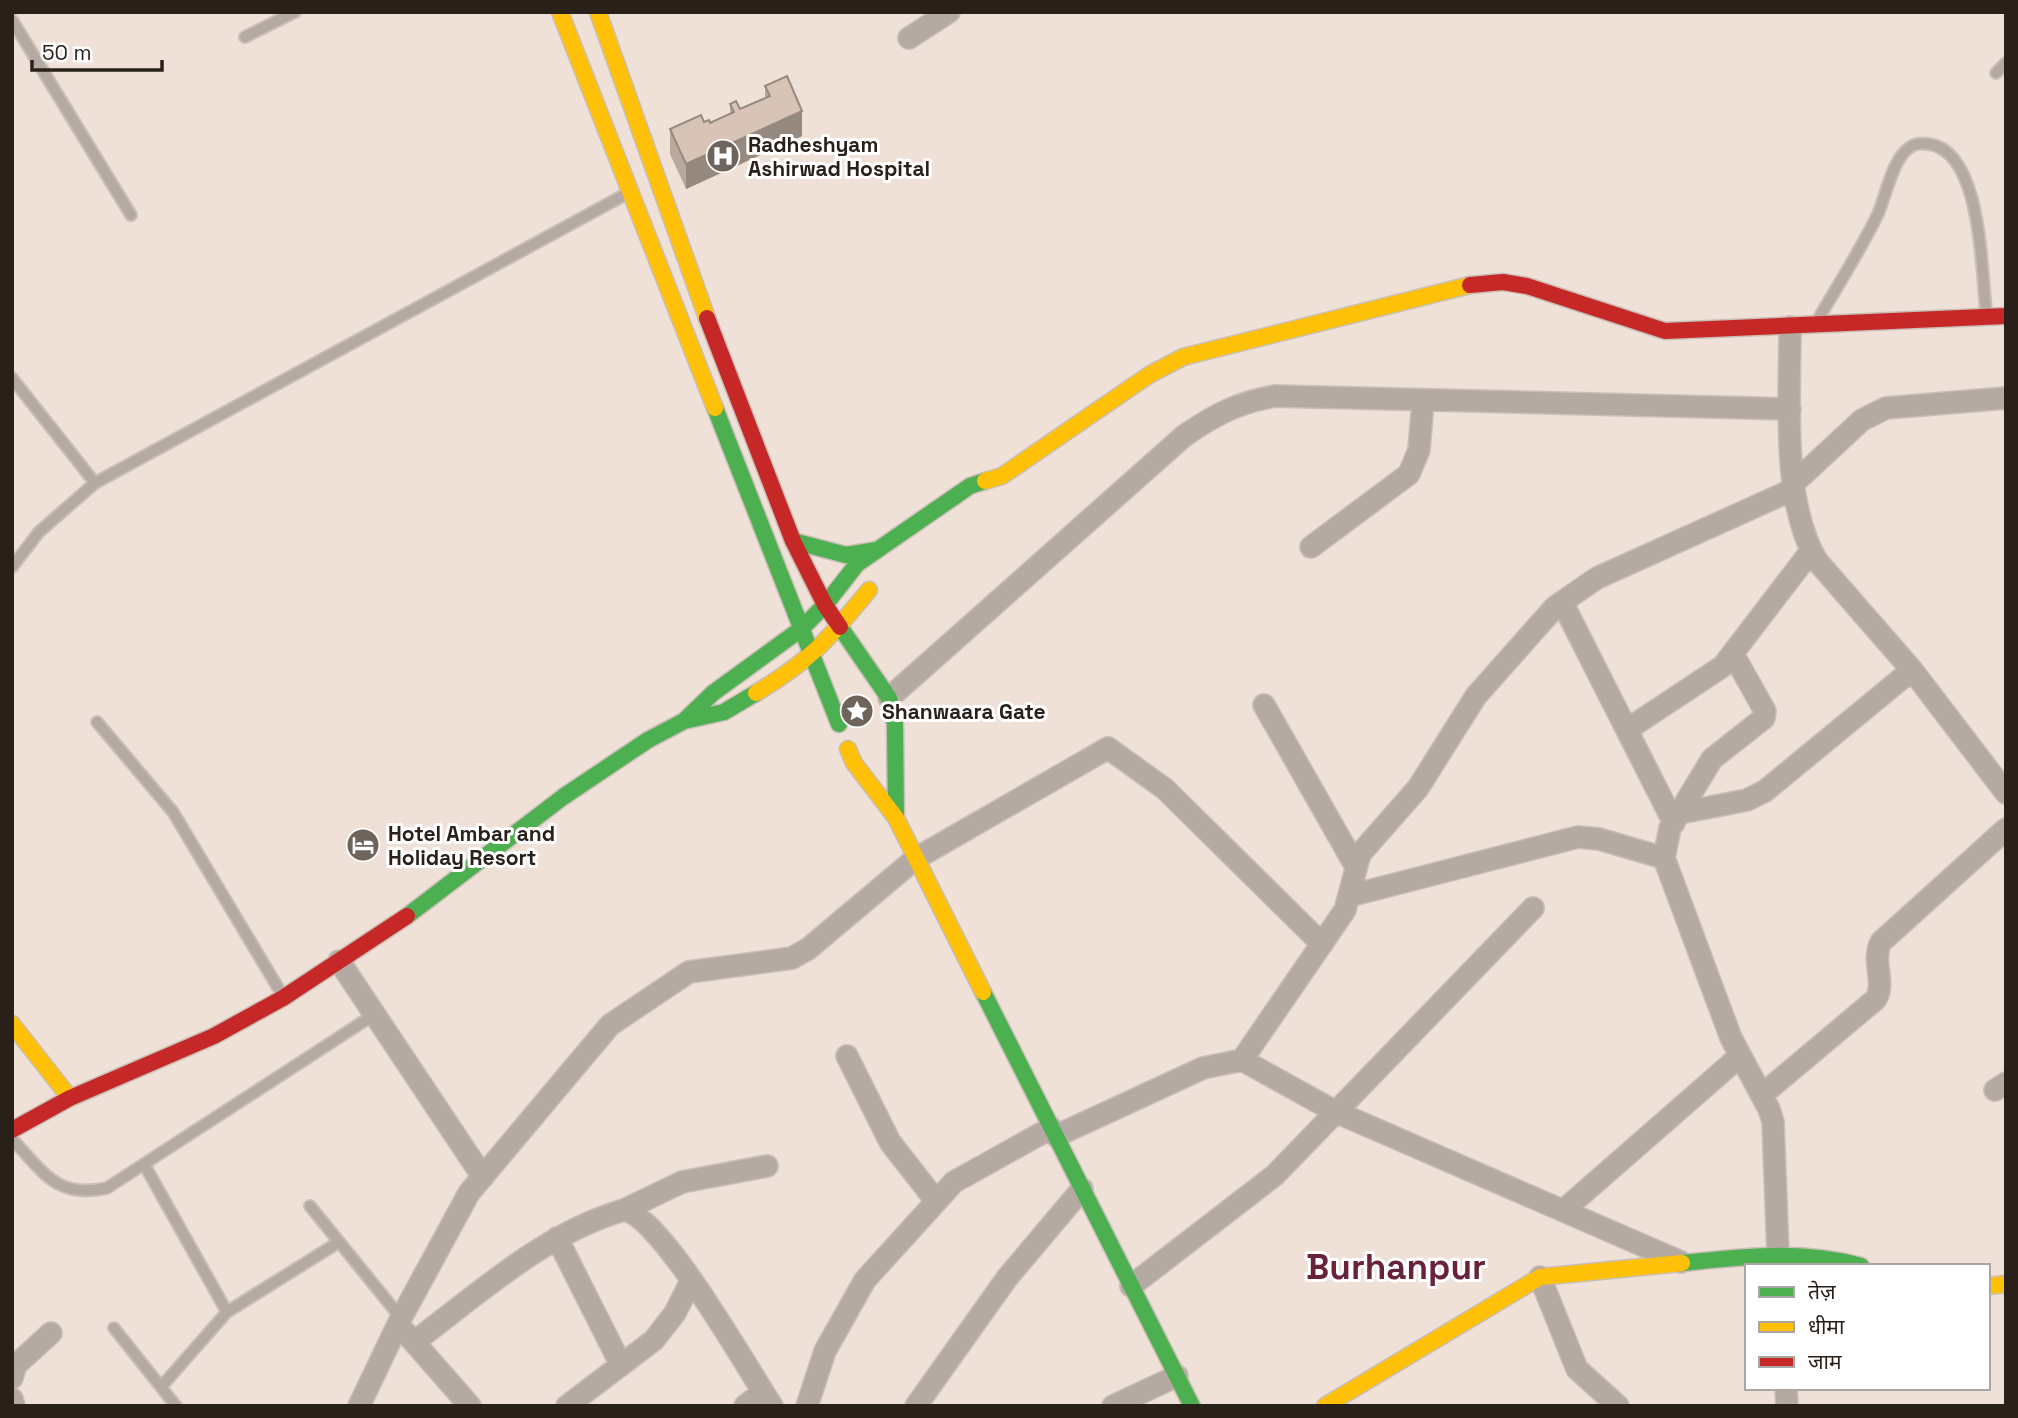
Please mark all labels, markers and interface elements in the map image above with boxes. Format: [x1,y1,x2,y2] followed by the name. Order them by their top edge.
[32,28,161,72] scale bar
[42,39,92,66] text: 50 m
[748,131,930,182] place label: Radheshyam Ashirwad Hospital
[704,137,742,175] hospital icon: Radheshyam Ashirwad Hospital
[838,692,876,730] place icon: Shanwaara Gate
[882,698,1046,725] place label: Shanwaara Gate
[388,820,555,871] place label: Hotel Ambar and Holiday Resort
[344,826,382,864] hotel icon: Hotel Ambar and Holiday Resort
[1306,1245,1486,1289] district label: Burhanpur
[1745,1264,1990,1390] legend
[1808,1278,1836,1305] text: तेज़
[1808,1313,1845,1340] text: धीमा
[1808,1348,1842,1375] text: जाम

